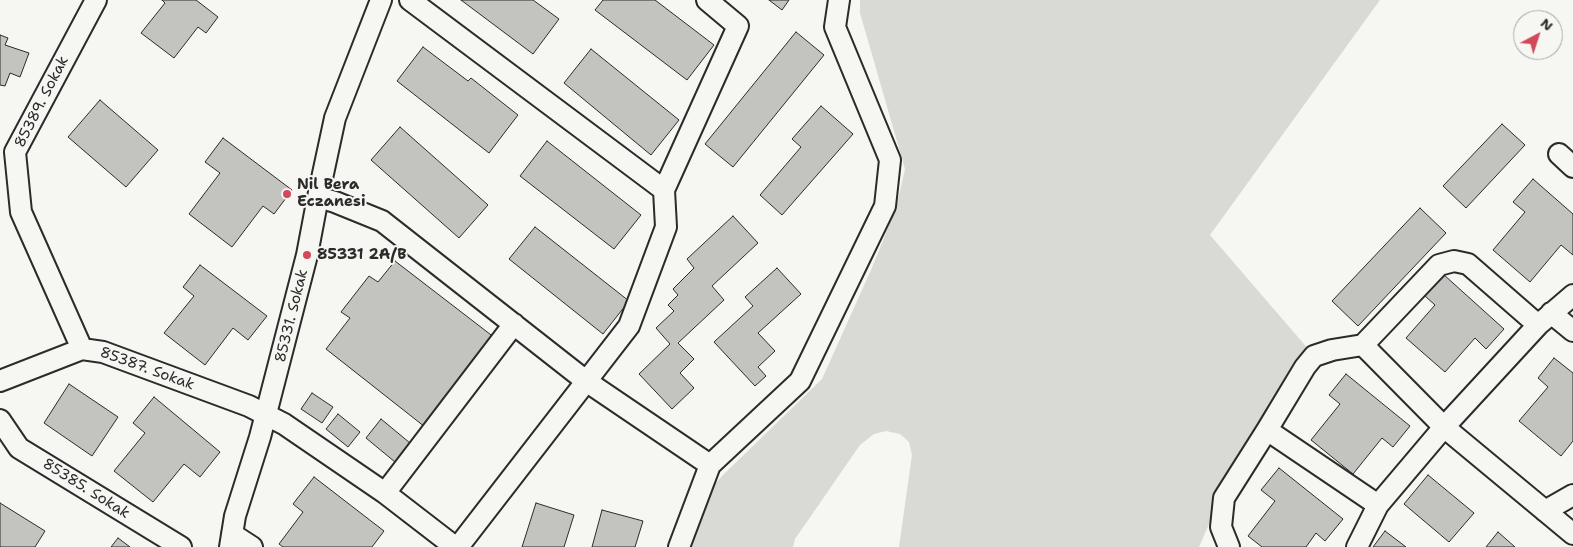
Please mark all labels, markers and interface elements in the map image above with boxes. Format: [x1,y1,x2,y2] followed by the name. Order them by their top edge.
[1513,10,1563,60] north arrow
[1537,14,1557,35] text: N
[11,53,73,151] street label: 85389. Sokak
[297,176,366,211] place label: Nil Bera Eczanesi
[281,188,293,200] marker: Nil Bera Eczanesi
[317,246,406,264] place label: 85331 2A/B
[301,249,313,261] marker: 85331 2A/B
[272,268,312,364] street label: 85331. Sokak
[97,344,197,394] street label: 85387. Sokak
[39,455,133,523] street label: 85385. Sokak

